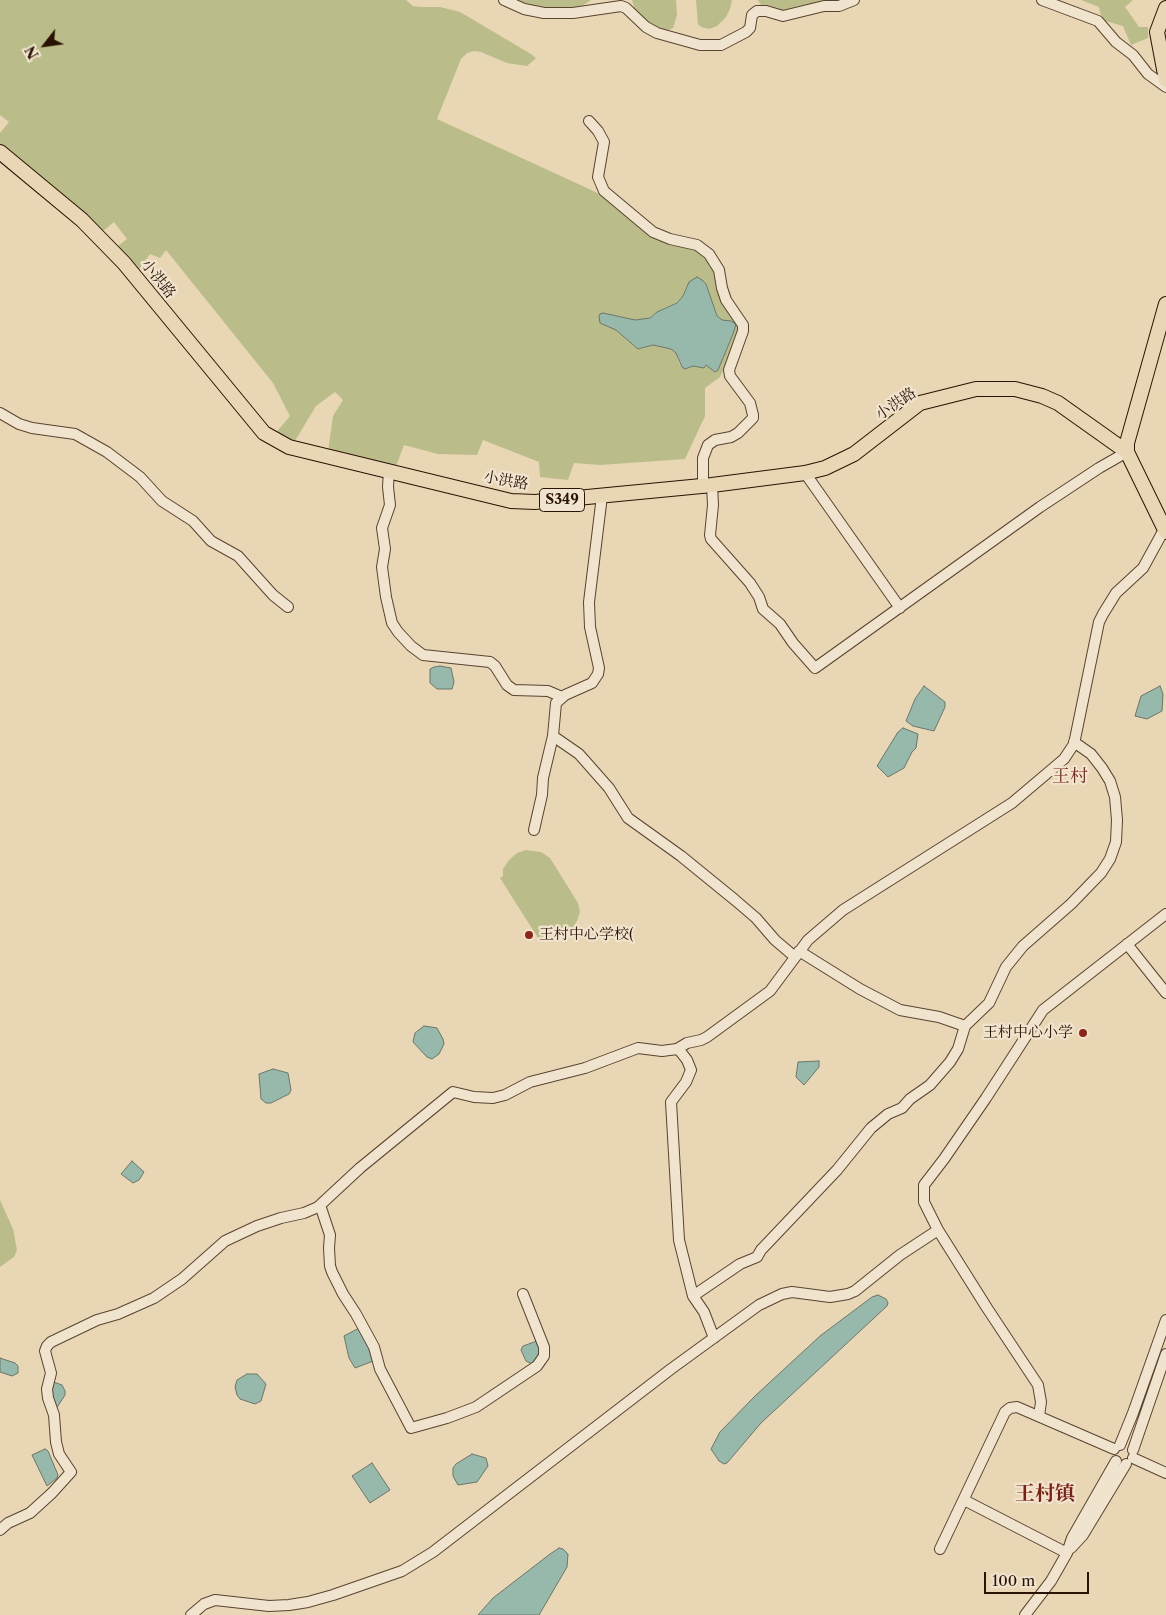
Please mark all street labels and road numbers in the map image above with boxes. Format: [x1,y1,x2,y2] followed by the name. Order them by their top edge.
[137,256,179,302] street label: 小洪路
[872,384,920,424] street label: 小洪路
[482,468,530,494] street label: 小洪路
[540,488,584,512] road number: S349

